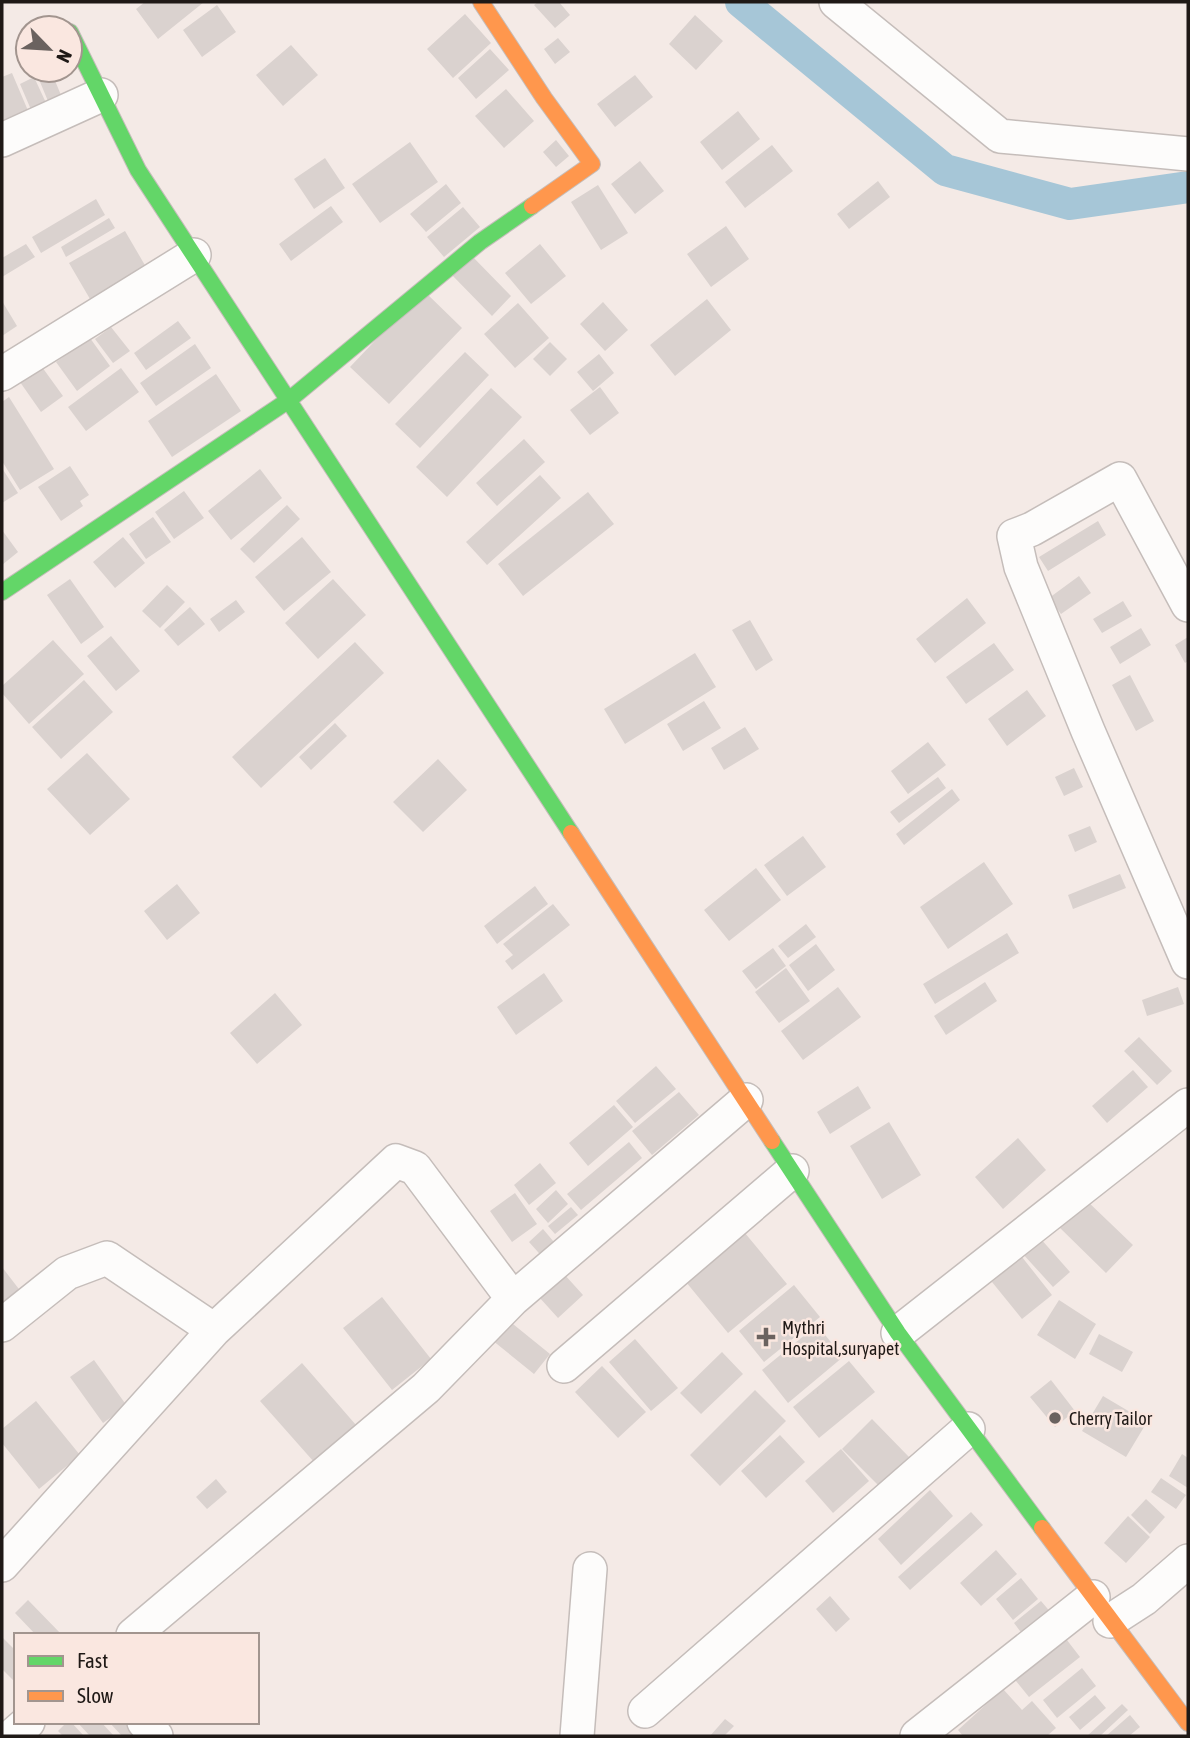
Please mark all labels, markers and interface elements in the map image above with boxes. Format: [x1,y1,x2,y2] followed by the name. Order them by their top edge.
[14,14,84,84] north arrow
[52,46,77,66] text: N
[782,1317,899,1359] place label: Mythri Hospital,suryapet
[756,1327,776,1347] marker: Mythri Hospital,suryapet
[1069,1408,1153,1429] place label: Cherry Tailor
[1047,1410,1063,1426] marker: Cherry Tailor
[14,1633,259,1724] legend
[77,1648,108,1672] text: Fast
[77,1683,114,1707] text: Slow

